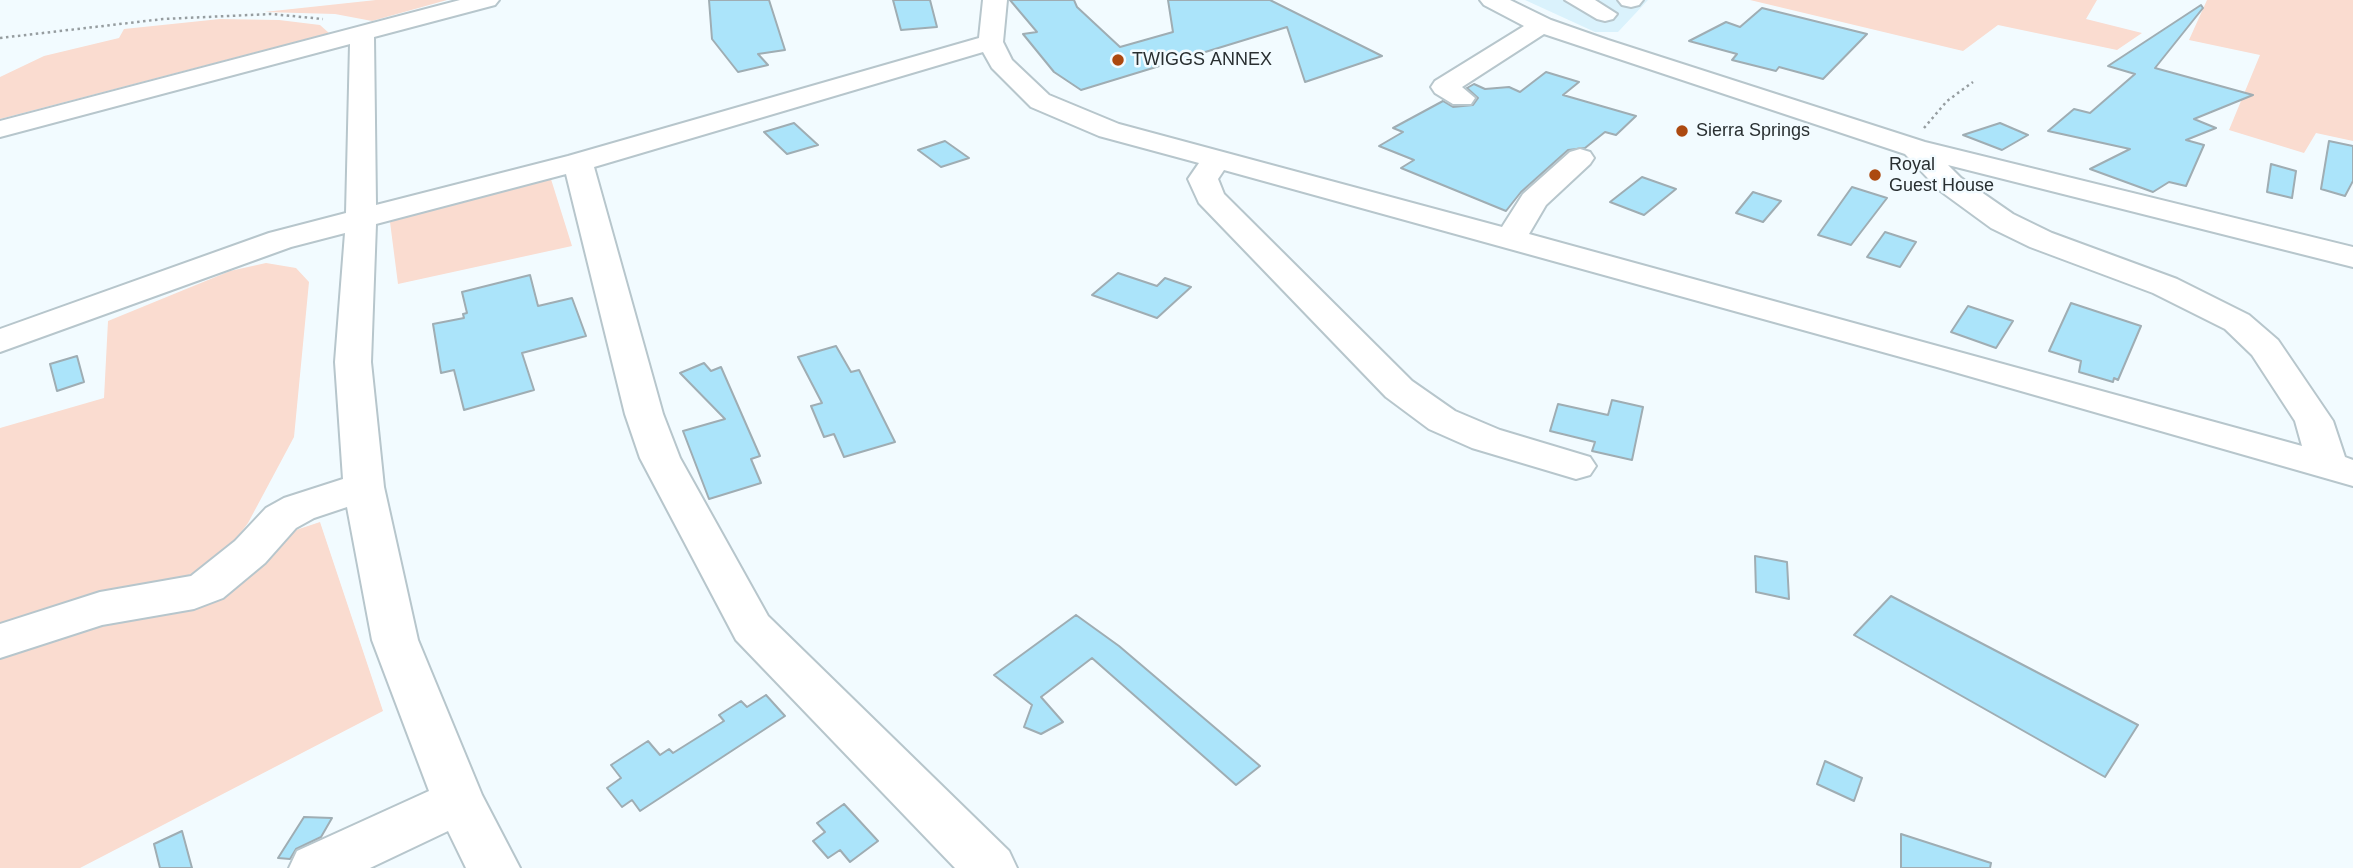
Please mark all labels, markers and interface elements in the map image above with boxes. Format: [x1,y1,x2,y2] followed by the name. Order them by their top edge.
[1132,49,1272,71] place label: TWIGGS ANNEX
[1110,52,1126,68] marker: TWIGGS ANNEX
[1696,120,1810,142] place label: Sierra Springs
[1674,123,1690,139] marker: Sierra Springs
[1889,154,1994,196] place label: Royal Guest House
[1867,167,1883,183] marker: Royal Guest House

